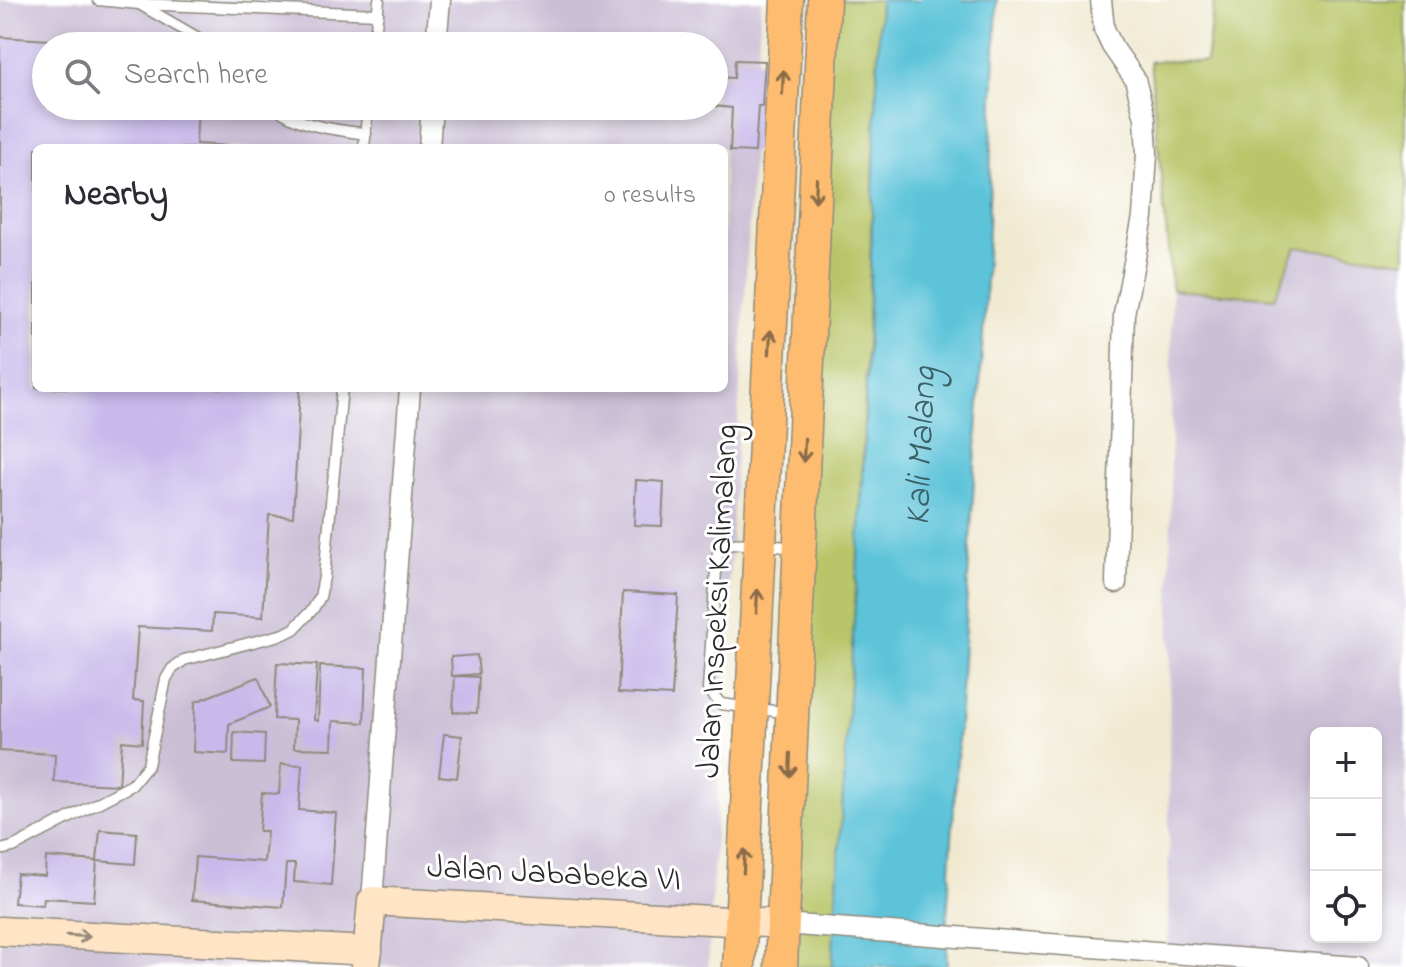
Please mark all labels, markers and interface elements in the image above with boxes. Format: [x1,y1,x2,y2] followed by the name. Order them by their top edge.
[32,32,728,120] search box
[60,54,104,98] icon: search
[124,54,268,98] text: Search here
[776,69,791,96] one-way arrow
[64,171,168,221] text: Nearby
[808,176,823,203] one-way arrow
[604,177,696,215] text: 0 results
[763,329,778,356] one-way arrow
[893,365,952,527] water label: Kali Malang
[685,423,753,779] street label: Jalan Inspeksi Kalimalang
[797,436,812,463] one-way arrow
[750,588,765,615] one-way arrow
[1310,727,1382,943] map controls
[1310,727,1382,799] button: +
[782,751,797,778] one-way arrow
[1310,799,1382,871] button: −
[426,843,682,907] street label: Jalan Jababeka VI
[737,848,752,875] one-way arrow
[1310,871,1382,943] button: locate
[64,928,91,943] one-way arrow

